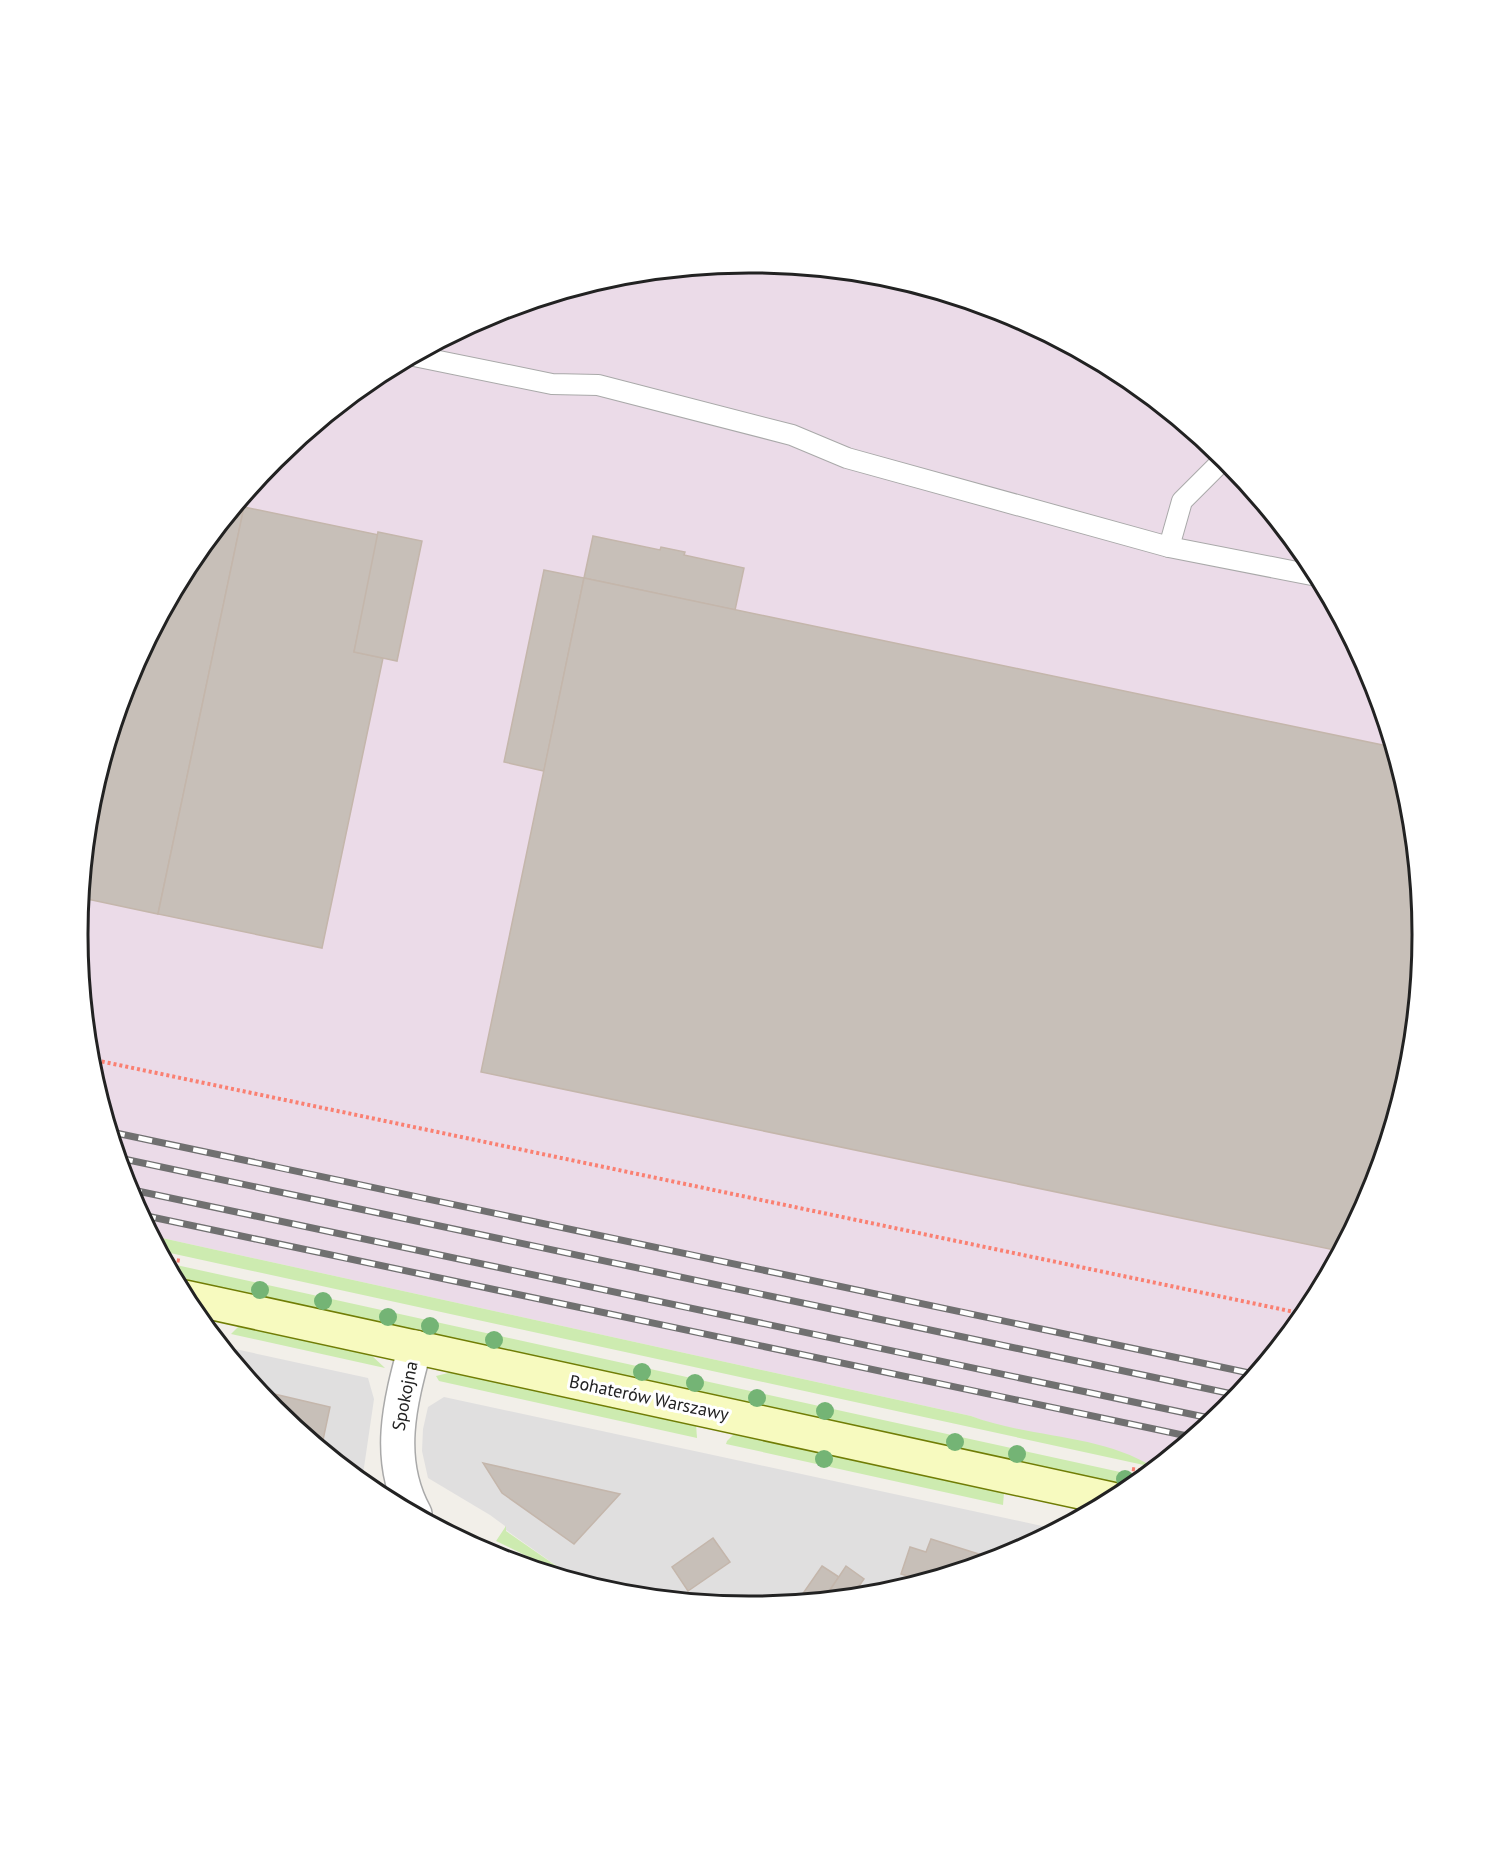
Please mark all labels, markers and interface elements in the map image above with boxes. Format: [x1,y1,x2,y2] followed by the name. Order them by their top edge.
[386,1359,423,1433] street label: Spokojna
[567,1369,731,1426] street label: Bohaterów Warszawy

